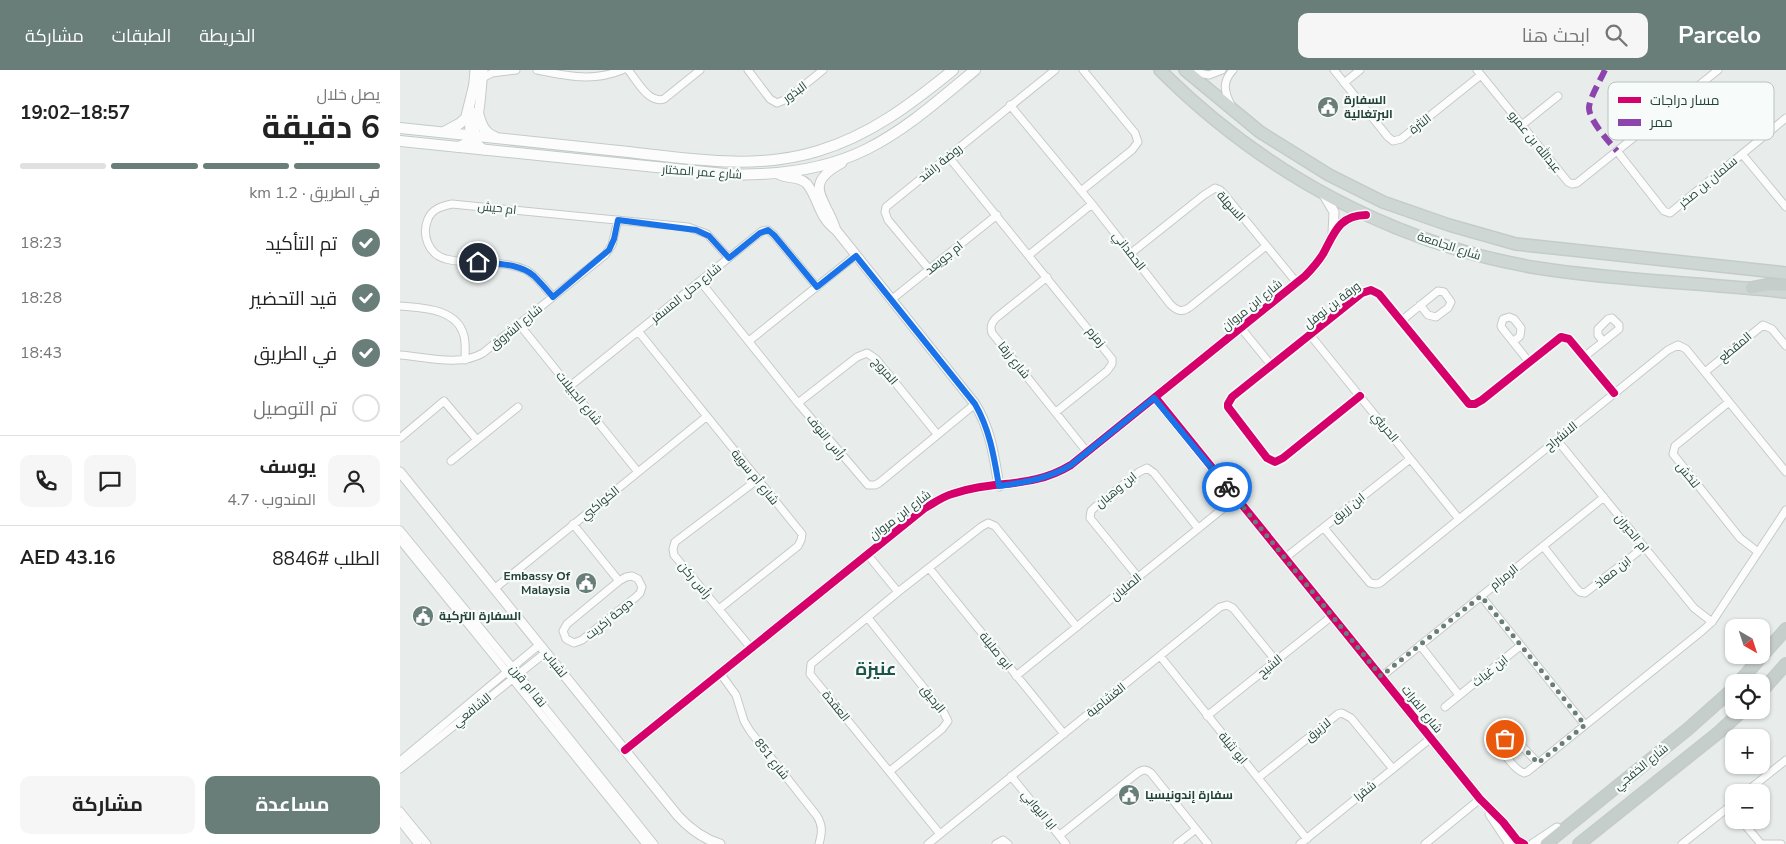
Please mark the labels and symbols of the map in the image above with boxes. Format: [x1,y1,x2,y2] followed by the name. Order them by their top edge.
[779,78,810,107] street label: البذور
[1608,82,1774,140] legend
[1650,91,1720,110] text: مسار دراجات
[1344,92,1393,122] place label: السفارة البرتغالية
[1316,95,1340,119] public building icon: السفارة البرتغالية
[1505,107,1565,177] street label: عبدالله بن عمرو
[1406,110,1434,138] street label: النثرة
[1649,113,1673,132] text: ممر
[915,140,965,186] street label: روضة راشد
[1675,153,1741,212] street label: سلمان بن صخر
[660,161,743,183] street label: شارع عمر المختار
[1213,187,1249,225] street label: السهلة
[477,198,517,218] street label: ام حيش
[1107,228,1149,275] street label: الحمداني
[1415,228,1483,264] street label: شارع الجامعة
[922,238,966,278] street label: ام جويعد
[457,241,499,283] pin
[647,260,725,327] street label: شارع دحل المسفر
[1218,276,1286,334] street label: شارع ابن مروان
[1300,278,1364,332] street label: ورقة بن نوفل
[486,301,546,353] street label: شارع الشروق
[1083,323,1109,351] street label: زمزم
[1715,328,1755,366] street label: المقطع
[994,338,1034,382] street label: شارع زرقا
[869,354,901,388] street label: المروج
[552,368,606,428] street label: شارع الجبيلات
[1366,408,1402,447] street label: الحريثي
[803,411,849,463] street label: رأس النوف
[1541,418,1581,454] street label: الانشراح
[728,446,782,508] street label: شارع أم سوية
[1673,459,1703,491] street label: لنخش
[1202,462,1252,512] courier
[1092,468,1140,512] street label: ابن وهبان
[577,482,624,525] street label: الكواكبي
[866,487,934,543] street label: شارع ابن مروان
[1328,489,1368,527] street label: ابن زريق
[1611,510,1653,556] street label: ام الحيران
[1591,552,1635,592] street label: ابن معاذ
[675,558,715,602] street label: رأس ركن
[1486,561,1522,593] street label: الرمرام
[504,568,571,598] place label: Embassy Of Malaysia
[1107,570,1145,604] street label: الصليان
[574,571,598,595] public building icon: Embassy Of Malaysia
[582,595,636,643] street label: دوحة زكريت
[411,604,435,628] public building icon: السفارة التركية
[439,608,521,624] place label: السفارة التركية
[1725,619,1770,664] north arrow
[976,629,1016,673] street label: ابو صليلة
[539,647,571,681] street label: لشباب
[1254,651,1286,681] street label: الشيح
[1469,652,1511,690] street label: ابن غياث
[856,657,896,681] district label: عنيزة
[506,661,550,711] street label: نقا ام قرن
[1083,679,1129,721] street label: الغشامية
[917,682,949,716] street label: الرحيق
[1398,682,1446,736] street label: شارع الفرات
[819,687,853,725] street label: العقدة
[449,689,496,732] street label: الشافعي
[1302,715,1334,745] street label: لازيرق
[1484,718,1526,760] pin
[1215,729,1251,767] street label: ابو نثيلة
[751,735,793,783] street label: شارع 851
[1610,740,1673,795] street label: شارع الخفجي
[1350,777,1380,805] street label: شقرا
[1117,783,1141,807] public building icon: سفارة إندونيسيا
[1016,787,1060,835] street label: ابا اليوابي
[1145,787,1233,803] place label: سفارة إندونيسيا

